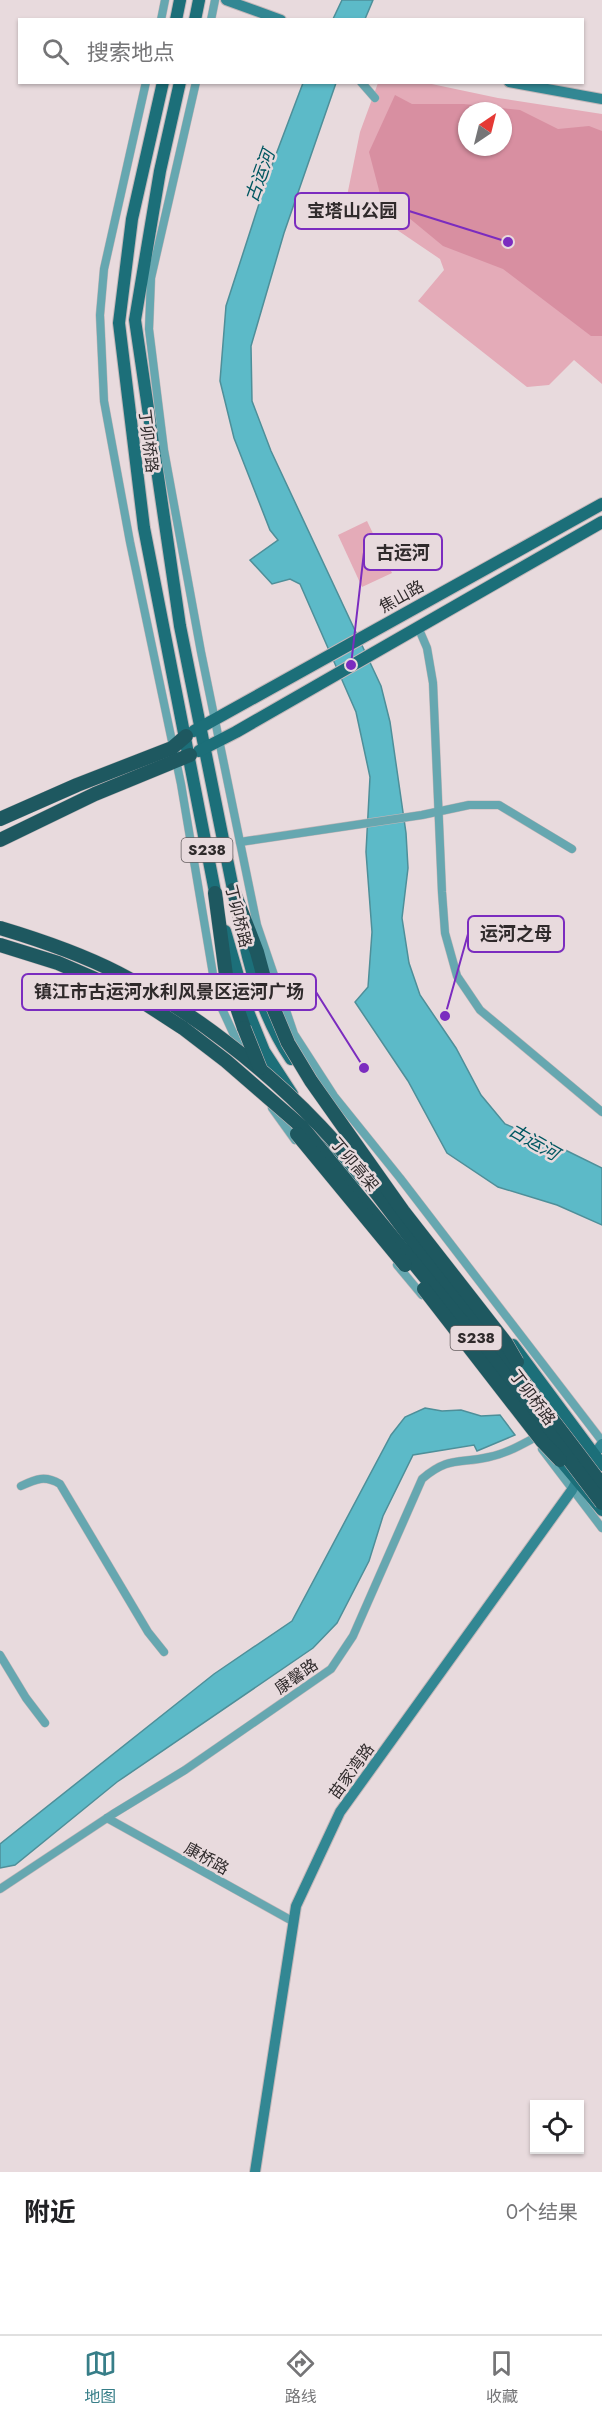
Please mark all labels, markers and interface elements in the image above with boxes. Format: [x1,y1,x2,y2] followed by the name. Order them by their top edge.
[18,18,584,84] search box
[39,35,72,68] icon: search
[87,36,175,68] text: 搜索地点
[458,102,512,156] north arrow
[239,143,282,206] water label: 古运河
[295,193,409,229] callout: 宝塔山公园
[307,198,397,224] text: 宝塔山公园
[133,408,164,474] street label: 丁卯桥路
[364,534,442,570] callout: 古运河
[376,540,430,566] text: 古运河
[375,575,428,618] street label: 焦山路
[182,838,232,862] road number: S238
[220,882,257,950] street label: 丁卯桥路
[468,916,564,952] callout: 运河之母
[480,921,552,947] text: 运河之母
[22,974,316,1010] callout: 镇江市古运河水利风景区运河广场
[34,979,304,1005] text: 镇江市古运河水利风景区运河广场
[504,1117,566,1168] water label: 古运河
[325,1132,384,1196] street label: 丁卯高架
[450,1326,502,1350] road number: S238
[504,1365,561,1430] street label: 丁卯桥路
[270,1653,323,1700] street label: 康馨路
[323,1739,380,1804] street label: 苗家湾路
[180,1837,233,1880] street label: 康桥路
[530,2100,584,2154] map controls
[530,2100,584,2154] button: locate
[24,2193,76,2231] text: 附近
[506,2198,578,2227] text: 0个结果
[84,2347,117,2408] tab: 地图
[284,2347,317,2408] tab: 路线
[485,2347,518,2408] tab: 收藏

